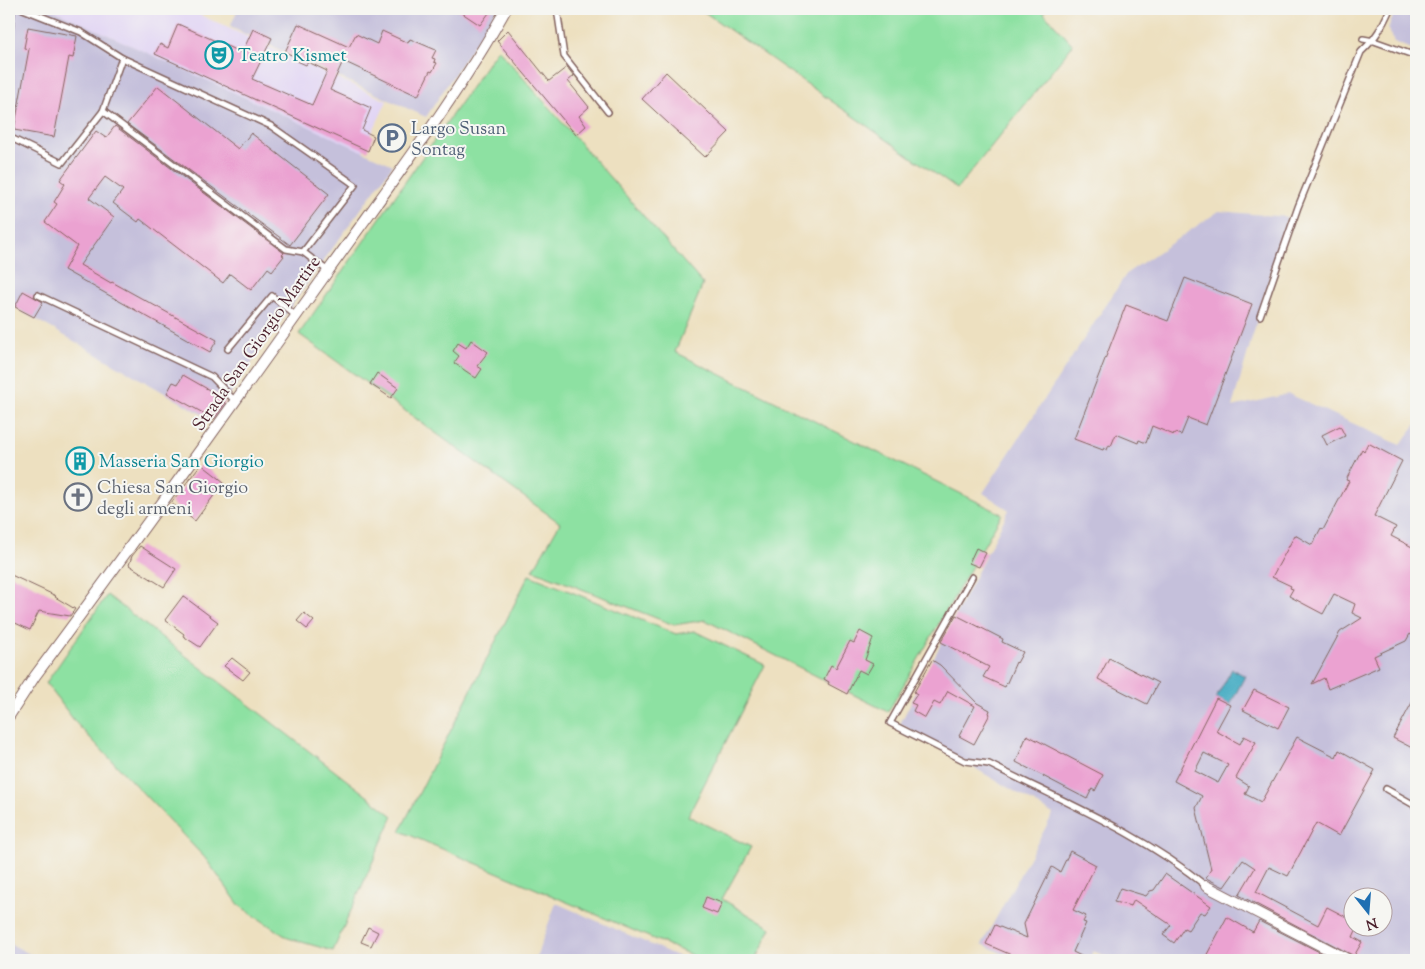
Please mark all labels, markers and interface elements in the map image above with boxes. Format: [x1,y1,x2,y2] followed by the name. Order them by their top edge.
[204,40,234,70] theatre icon: Teatro Kismet
[238,44,347,70] place label: Teatro Kismet
[411,117,506,164] place label: Largo Susan Sontag
[377,123,407,153] parking icon: Largo Susan Sontag
[187,251,328,437] street label: Strada San Giorgio Martire
[65,446,95,476] building icon: Masseria San Giorgio
[99,450,264,476] place label: Masseria San Giorgio
[97,476,248,523] place label: Chiesa San Giorgio degli armeni
[63,482,93,512] church icon: Chiesa San Giorgio degli armeni
[1342,886,1392,936] north arrow
[1363,911,1379,934] text: N

